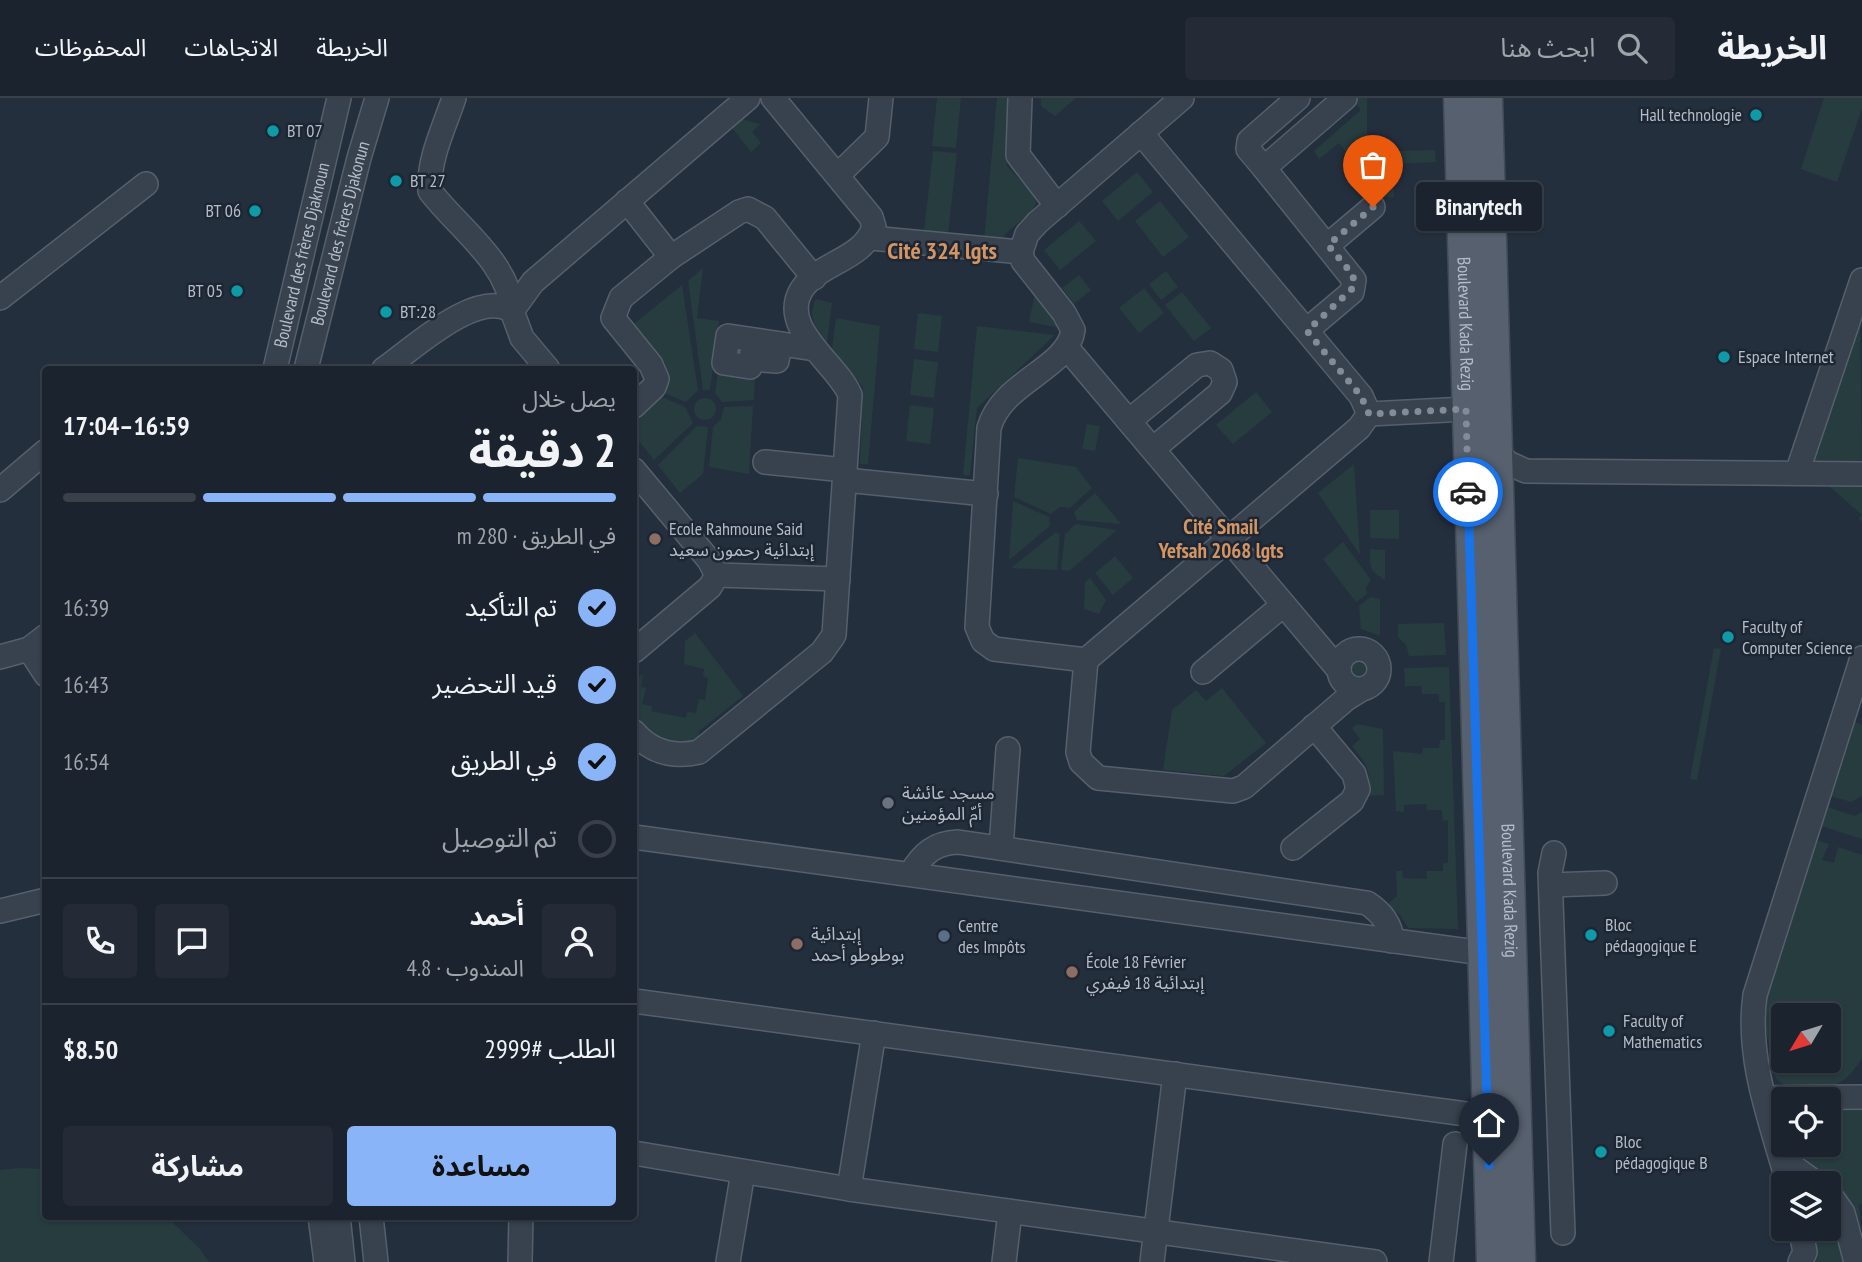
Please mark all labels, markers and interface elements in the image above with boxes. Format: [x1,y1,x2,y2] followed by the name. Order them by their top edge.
[1185,17,1675,80] search box
[1717,25,1827,68] text: الخريطة
[1613,29,1651,67] icon: search
[1500,31,1595,64] text: ابحث هنا
[35,32,146,63] text: المحفوظات
[184,32,278,63] text: الاتجاهات
[316,32,388,63] text: الخريطة
[1640,103,1742,126] place label: Hall technologie
[1748,107,1764,123] marker: Hall technologie
[287,119,323,142] place label: BT 07
[265,123,281,139] marker: BT 07
[1343,135,1403,207] pin
[305,138,374,328] street label: Boulevard des frères Djakonun
[1354,146,1392,184] icon: bag
[268,160,334,350] street label: Boulevard des frères Djaknoun
[410,169,446,192] place label: BT 27
[388,173,404,189] marker: BT 27
[1415,182,1541,232] callout: Binarytech
[1436,192,1522,221] text: Binarytech
[205,199,241,222] place label: BT 06
[247,203,263,219] marker: BT 06
[887,235,997,266] district label: Cité 324 lgts
[1453,257,1479,391] street label: Boulevard Kada Rezig
[187,279,223,302] place label: BT 05
[229,283,245,299] marker: BT 05
[400,300,436,323] place label: BT:28
[378,304,394,320] marker: BT:28
[1738,345,1834,368] place label: Espace Internet
[1716,349,1732,365] marker: Espace Internet
[522,384,616,413] text: يصل خلال
[63,409,190,442] text: 16:59–17:04
[469,420,616,480] text: 2 دقيقة
[1433,457,1503,527] courier
[1449,473,1487,511] icon: car
[1157,513,1284,564] district label: Cité Smail Yefsah 2068 lgts
[669,517,814,562] place label: Ecole Rahmoune Said إبتدائية رحمون سعيد
[457,521,616,550] text: في الطريق · 280 m
[647,531,663,547] marker: Ecole Rahmoune Said إبتدائية رحمون سعيد
[578,589,616,627] icon: check
[465,590,557,623] text: تم التأكيد
[63,593,109,622] text: 16:39
[1742,615,1853,659] place label: Faculty of Computer Science
[1720,629,1736,645] marker: Faculty of Computer Science
[578,666,616,704] icon: check
[432,667,557,700] text: قيد التحضير
[63,670,109,699] text: 16:43
[578,743,616,781] icon: check
[451,744,557,777] text: في الطريق
[63,747,109,776] text: 16:54
[902,781,995,828] place label: مسجد عائشة أمّ المؤمنين
[880,795,896,811] marker: مسجد عائشة أمّ المؤمنين
[442,821,557,854] text: تم التوصيل
[1497,823,1523,958] street label: Boulevard Kada Rezig
[470,899,524,932] text: أحمد
[63,904,137,978] button: phone
[155,904,229,978] button: chat
[542,904,616,978] button: person
[1605,913,1697,957] place label: Bloc pédagogique E
[958,914,1026,958] place label: Centre des Impôts
[811,922,904,966] place label: إبتدائية بوطوطو أحمد
[1583,927,1599,943] marker: Bloc pédagogique E
[936,928,952,944] marker: Centre des Impôts
[789,936,805,952] marker: إبتدائية بوطوطو أحمد
[1086,950,1204,996] place label: École 18 Février إبتدائية 18 فيفري
[407,953,524,982] text: المندوب · 4.8
[1064,964,1080,980] marker: École 18 Février إبتدائية 18 فيفري
[1771,1003,1841,1073] north arrow
[1771,1003,1841,1241] map controls
[1623,1009,1702,1053] place label: Faculty of Mathematics
[1601,1023,1617,1039] marker: Faculty of Mathematics
[484,1032,616,1065] text: الطلب #2999
[63,1033,118,1066] text: $8.50
[1771,1087,1841,1157] button: locate
[1459,1093,1519,1165] pin
[1470,1104,1508,1142] icon: home
[63,1126,333,1206] button: مشاركة
[347,1126,616,1206] button: مساعدة
[1615,1130,1708,1174] place label: Bloc pédagogique B
[1593,1144,1609,1160] marker: Bloc pédagogique B
[1771,1171,1841,1241] button: layers

